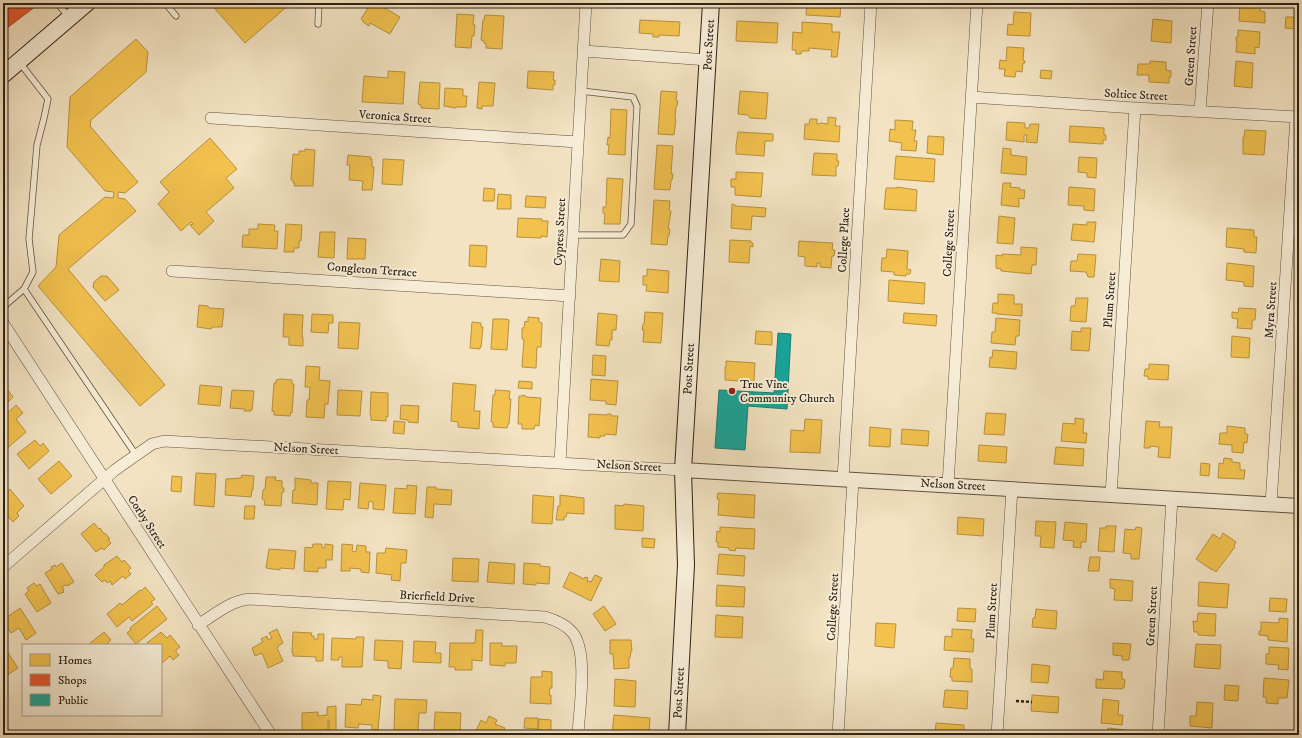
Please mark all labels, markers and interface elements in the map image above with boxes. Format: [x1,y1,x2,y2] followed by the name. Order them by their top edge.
[700,19,718,71] street label: Post Street
[1181,25,1201,86] street label: Green Street
[1104,86,1168,104] street label: Soltice Street
[357,107,432,127] street label: Veronica Street
[551,198,569,266] street label: Cypress Street
[835,207,853,273] street label: College Place
[940,209,958,277] street label: College Street
[327,259,417,281] street label: Congleton Terrace
[1101,271,1119,329] street label: Plum Street
[1262,281,1280,339] street label: Myra Street
[680,343,698,395] street label: Post Street
[740,377,836,406] place label: True Vine Community Church
[727,386,737,396] marker: True Vine Community Church
[273,440,339,458] street label: Nelson Street
[596,457,662,475] street label: Nelson Street
[920,476,986,494] street label: Nelson Street
[124,493,170,552] street label: Corby Street
[824,573,842,641] street label: College Street
[983,582,1001,639] street label: Plum Street
[1143,585,1161,646] street label: Green Street
[399,588,475,606] street label: Brierfield Drive
[22,644,162,716] legend
[58,653,92,668] text: Homes
[670,667,688,719] street label: Post Street
[58,673,86,688] text: Shops
[58,693,88,708] text: Public

